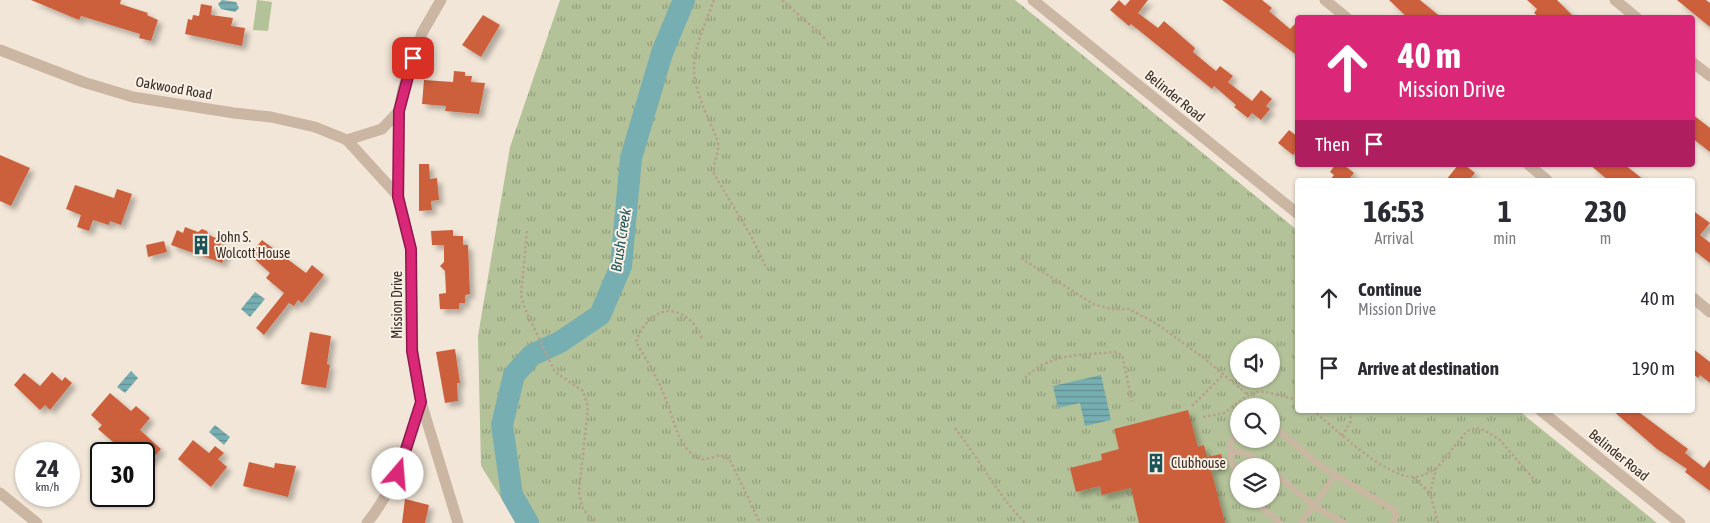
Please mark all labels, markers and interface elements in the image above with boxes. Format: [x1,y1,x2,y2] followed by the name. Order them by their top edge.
[1315,35,1380,100] icon: ahead
[1398,35,1461,75] text: 40 m
[392,37,434,79] pin
[399,44,427,72] icon: arrive
[1142,67,1208,125] street label: Belinder Road
[134,73,214,103] street label: Oakwood Road
[1398,76,1505,102] text: Mission Drive
[1360,130,1388,158] icon: arrive
[1315,133,1350,155] text: Then
[1363,194,1425,228] text: 16:53
[1498,194,1512,228] text: 1
[1584,194,1627,228] text: 230
[607,207,634,273] water label: Brush Creek
[216,229,290,261] place label: John S. Wolcott House
[1375,229,1414,247] text: Arrival
[1493,229,1516,247] text: min
[1600,229,1611,247] text: m
[190,234,212,256] building icon: John S. Wolcott House
[389,271,405,339] street label: Mission Drive
[1358,278,1422,300] text: Continue
[1315,284,1343,312] icon: ahead
[1641,287,1675,309] text: 40 m
[1358,300,1436,318] text: Mission Drive
[1230,338,1280,508] map controls
[1230,338,1280,388] button: sound
[1315,354,1343,382] icon: arrive
[1358,357,1499,379] text: Arrive at destination
[1632,357,1675,379] text: 190 m
[1230,398,1280,448] button: search
[1586,426,1652,484] street label: Belinder Road
[90,442,155,507] speed limit sign: 30
[371,447,423,499] position arrow
[1145,452,1167,474] building icon: Clubhouse
[36,454,59,482] text: 24
[1171,455,1226,471] place label: Clubhouse
[1230,458,1280,508] button: layers
[36,480,59,494] text: km/h

